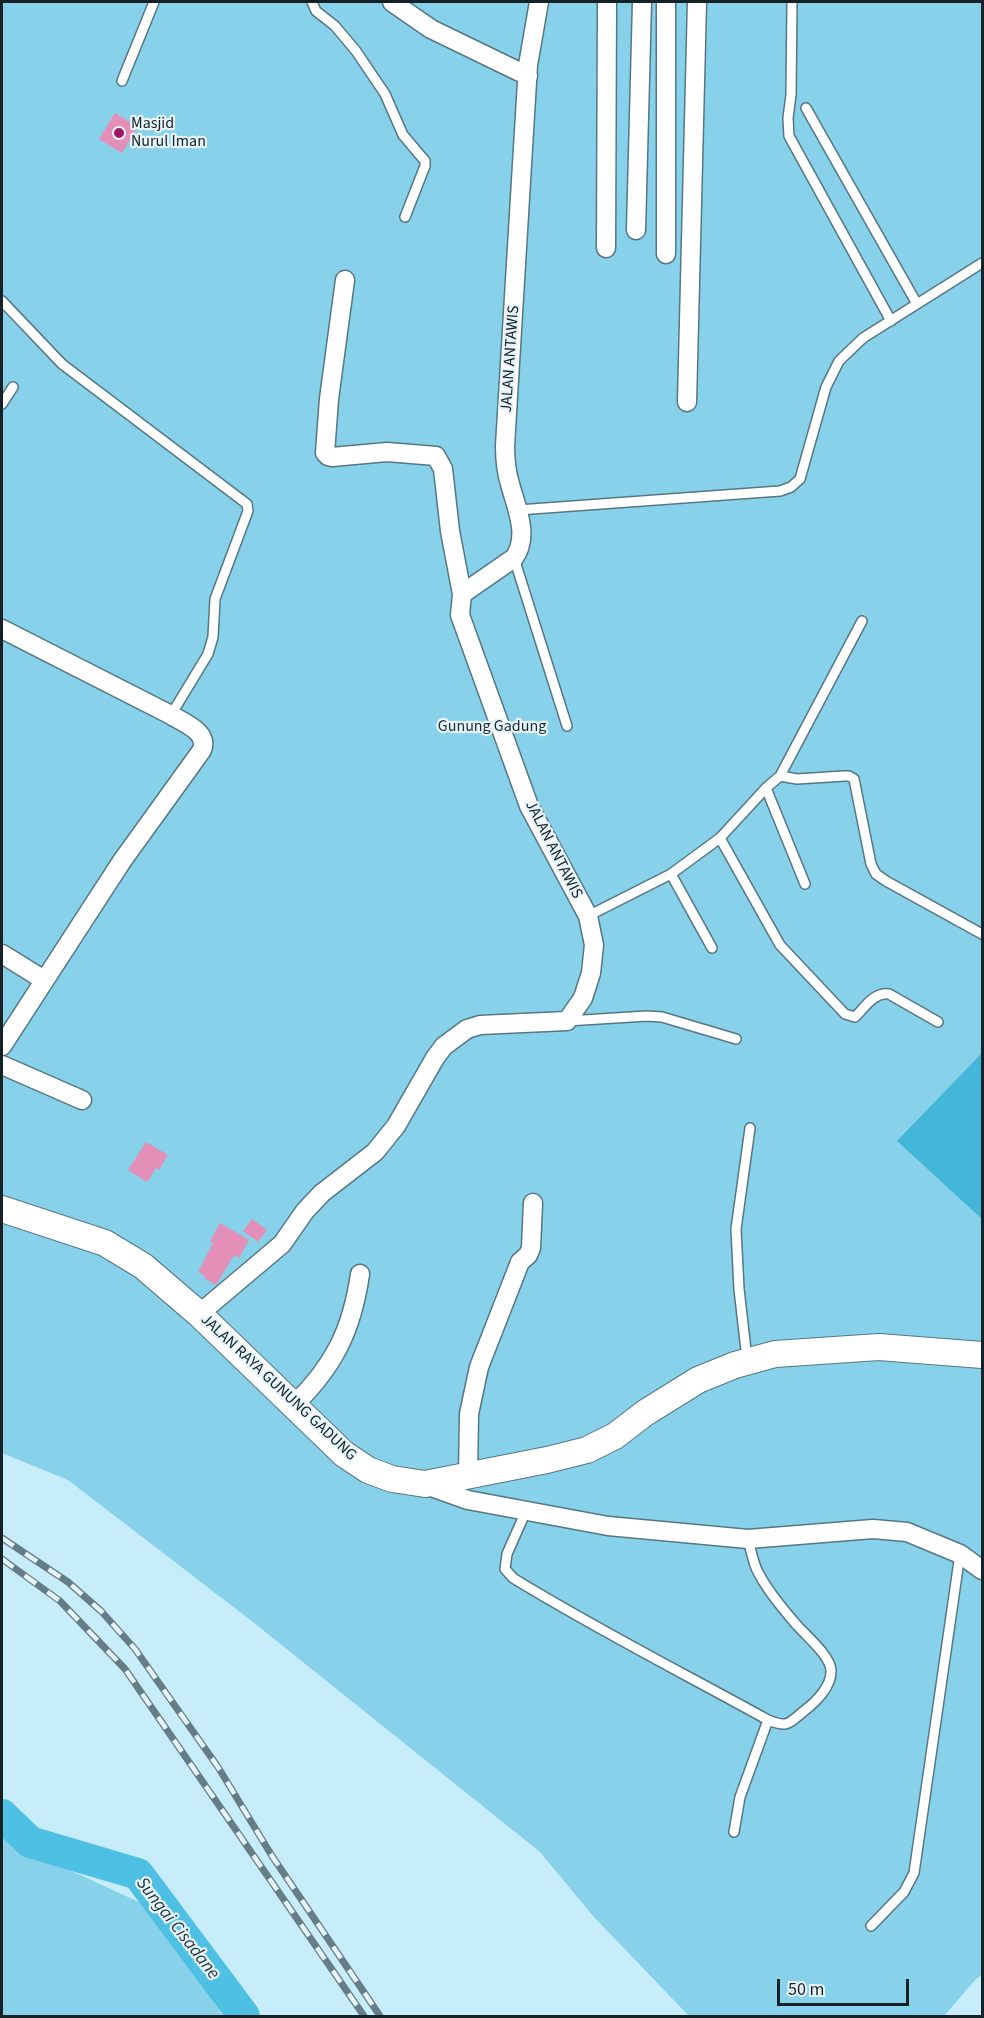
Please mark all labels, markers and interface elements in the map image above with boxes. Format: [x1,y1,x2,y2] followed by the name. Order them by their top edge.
[131,114,206,152] place label: Masjid Nurul Iman
[112,126,126,140] marker: Masjid Nurul Iman
[498,305,524,413] street label: JALAN ANTAWIS
[438,717,546,737] park label: Gunung Gadung
[520,798,586,902] street label: JALAN ANTAWIS
[196,1311,360,1465] street label: JALAN RAYA GUNUNG GADUNG
[130,1874,224,1984] water label: Sungai Cisadane
[780,1967,912,2005] scale bar
[788,1977,824,2002] text: 50 m

